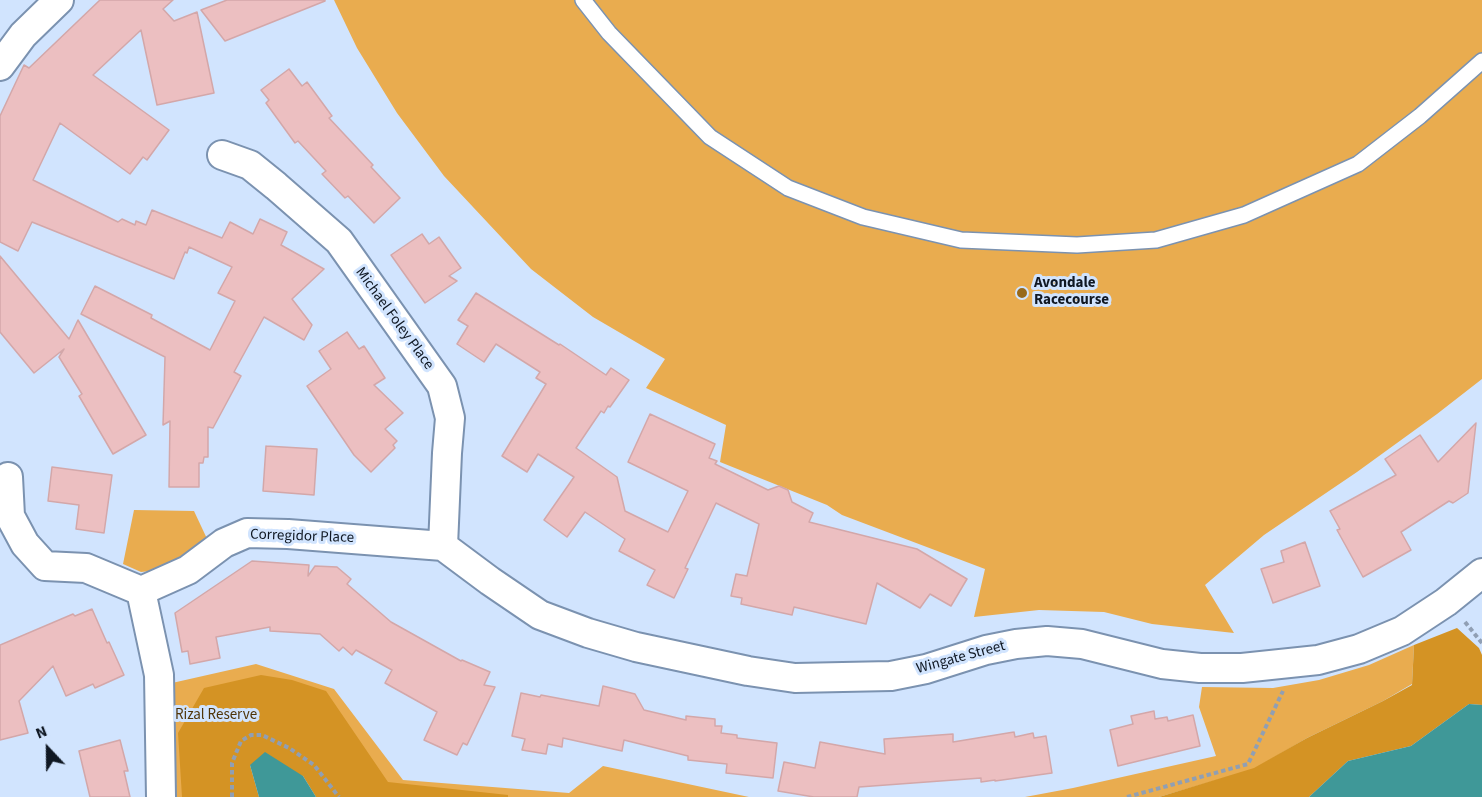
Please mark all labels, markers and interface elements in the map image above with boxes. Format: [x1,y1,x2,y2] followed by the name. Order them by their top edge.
[351,264,437,374] street label: Michael Foley Place
[1034,275,1109,310] place label: Avondale Racecourse
[1015,286,1029,300] marker: Avondale Racecourse
[250,526,354,548] street label: Corregidor Place
[915,637,1007,679] street label: Wingate Street
[175,707,257,725] park label: Rizal Reserve
[18,719,78,779] north arrow
[32,720,50,745] text: N

